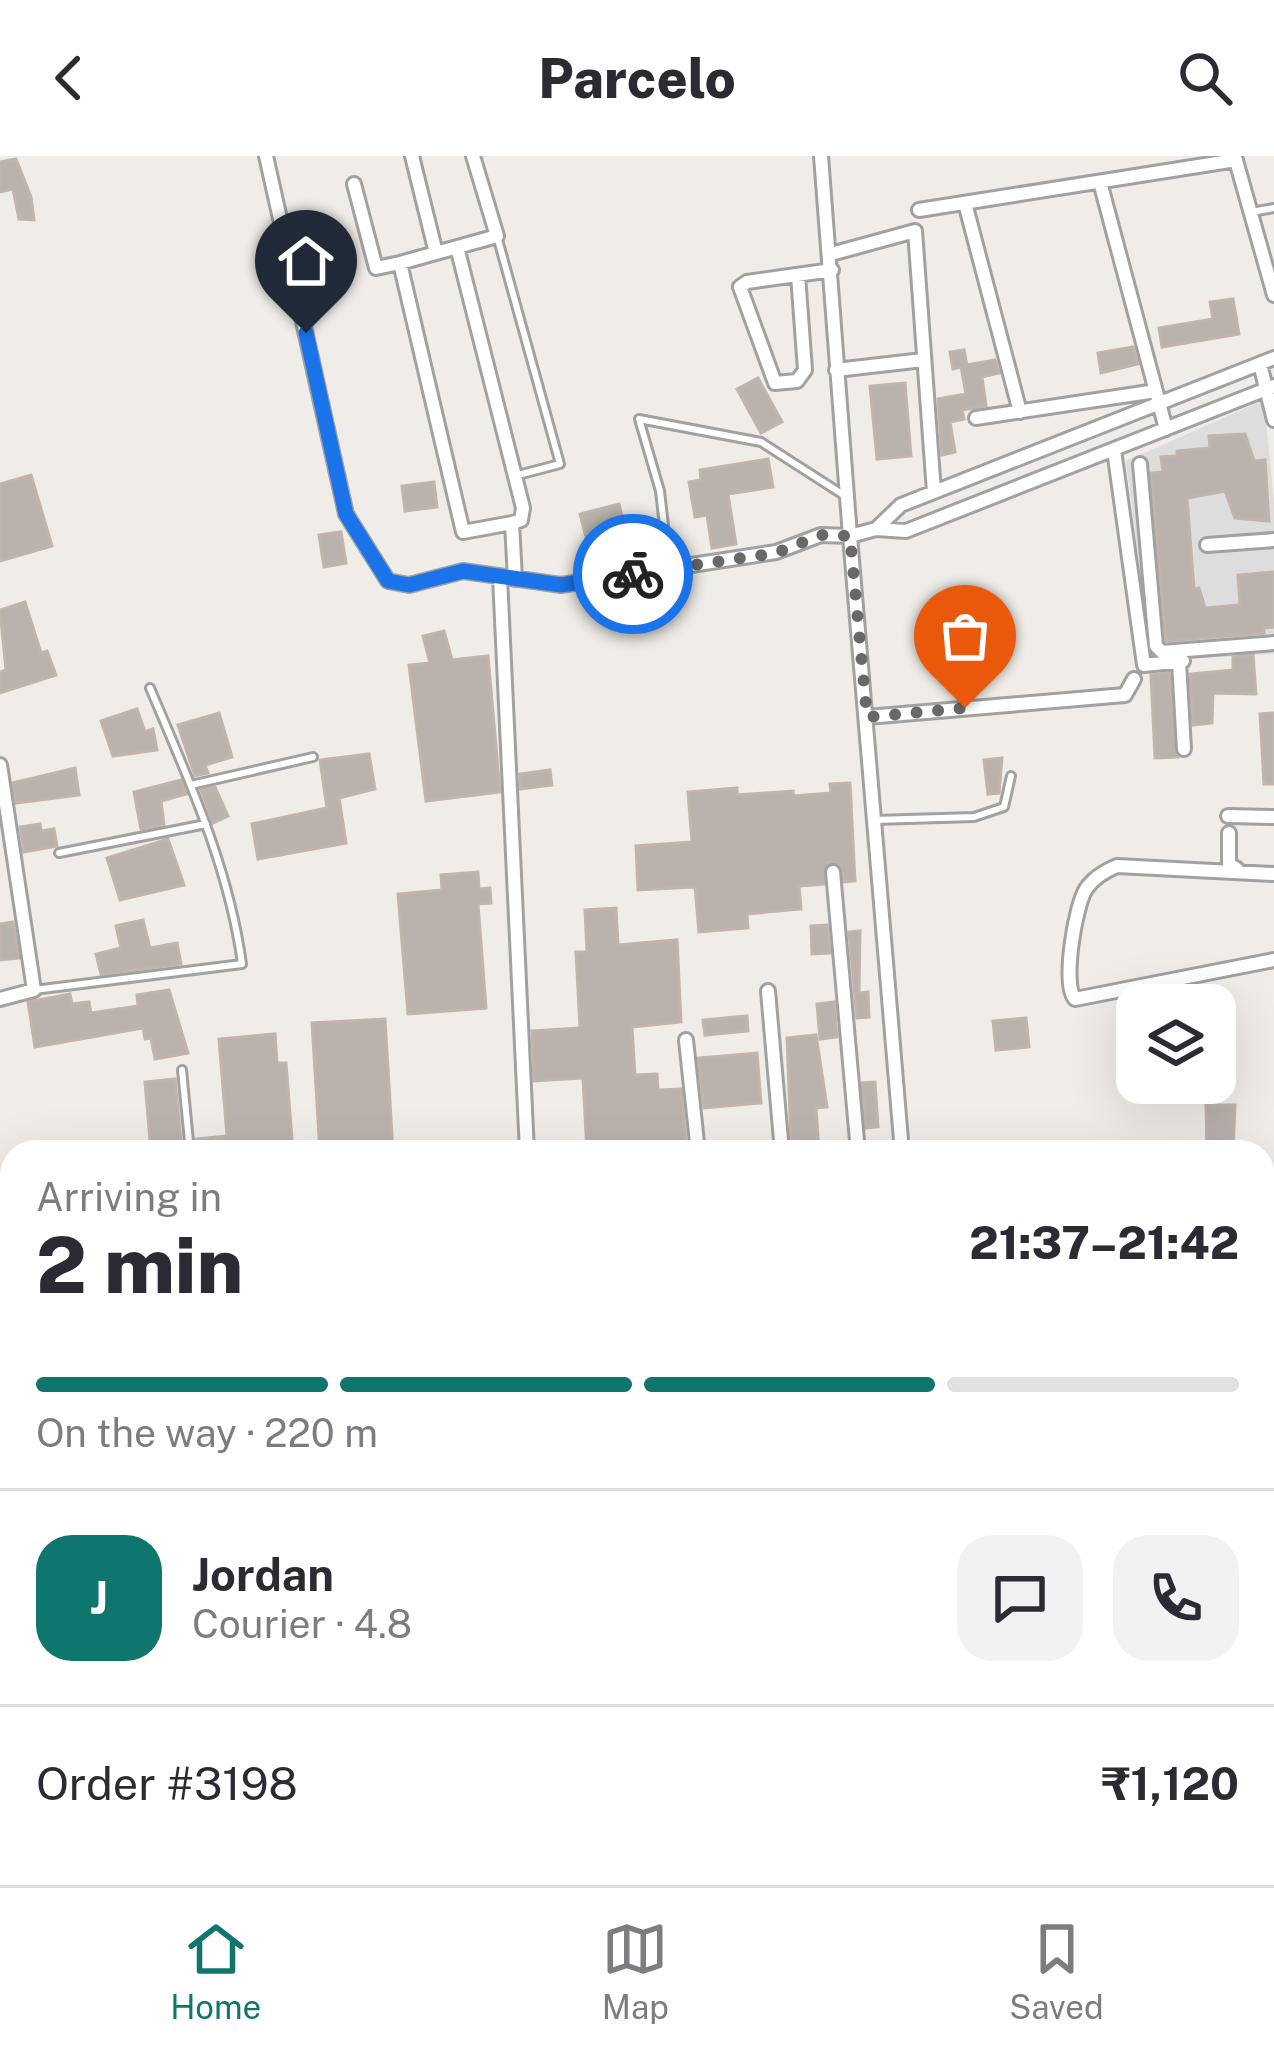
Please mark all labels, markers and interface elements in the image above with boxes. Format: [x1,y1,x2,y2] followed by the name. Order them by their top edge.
[36,45,102,111] icon: back
[1172,45,1238,111] icon: search
[538,47,736,110] text: Parcelo
[255,210,357,333] pin
[273,228,339,294] icon: home
[573,514,693,634] courier
[600,541,666,607] icon: bike
[914,585,1016,708] pin
[932,603,998,669] icon: bag
[1116,984,1236,1104] map controls
[1116,984,1236,1104] button: layers
[36,1174,222,1220] text: Arriving in
[969,1216,1239,1269] text: 21:37–21:42
[36,1219,243,1311] text: 2 min
[36,1410,378,1456] text: On the way · 220 m
[957,1535,1083,1661] button: chat
[1113,1535,1239,1661] button: phone
[192,1548,334,1601] text: Jordan
[90,1571,108,1624] text: J
[192,1601,412,1647] text: Courier · 4.8
[36,1757,298,1810] text: Order #3198
[1102,1757,1239,1810] text: ₹1,120
[170,1916,261,2026] tab: Home
[602,1916,669,2026] tab: Map
[1009,1916,1104,2026] tab: Saved

